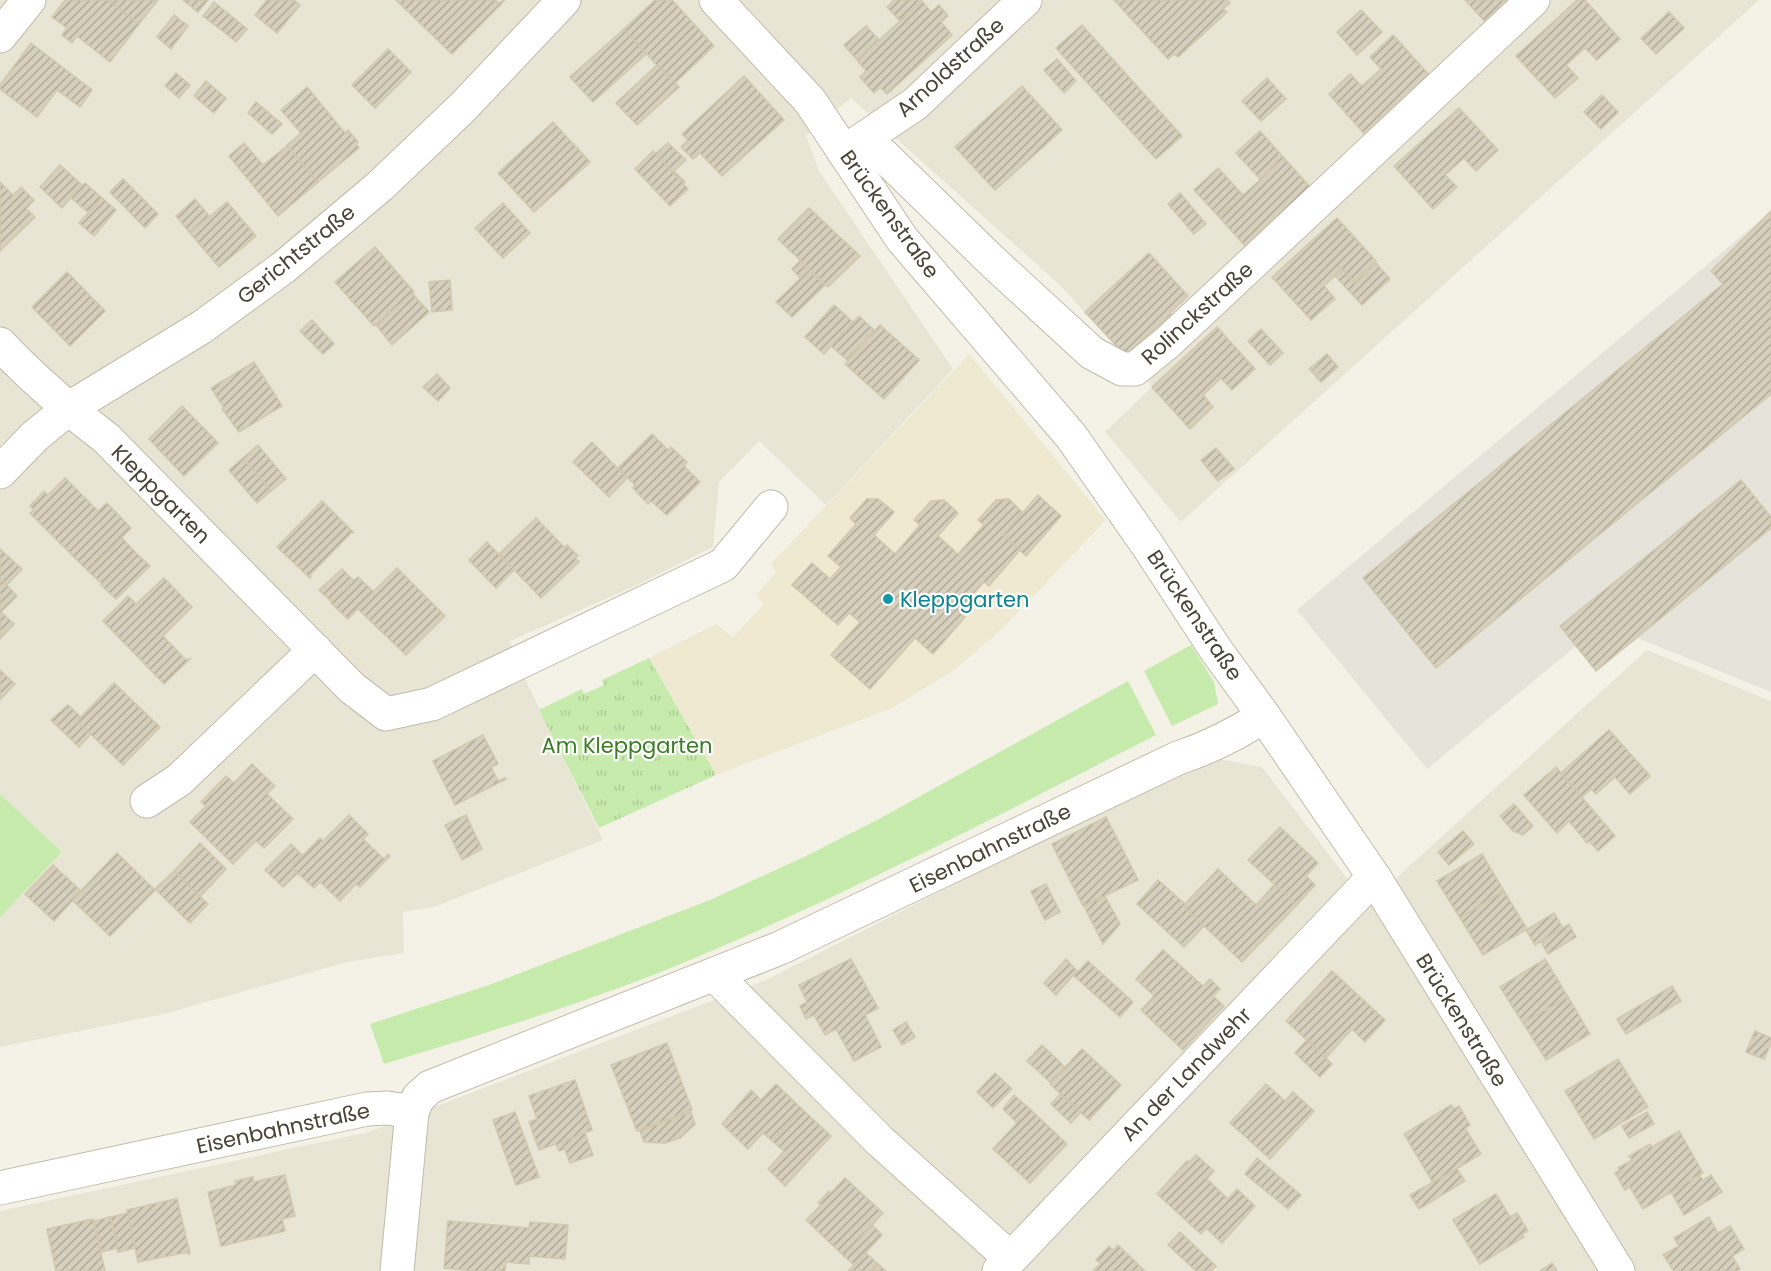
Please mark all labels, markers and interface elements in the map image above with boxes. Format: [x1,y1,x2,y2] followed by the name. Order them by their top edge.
[890,11,1010,123] street label: Arnoldstraße
[834,144,946,284] street label: Brückenstraße
[231,197,361,311] street label: Gerichtstraße
[1135,255,1259,371] street label: Rolinckstraße
[105,438,217,550] street label: Kleppgarten
[1140,544,1250,686] street label: Brückenstraße
[900,585,1030,614] place label: Kleppgarten
[881,592,895,606] marker: Kleppgarten
[542,731,712,760] park label: Am Kleppgarten
[904,796,1076,900] street label: Eisenbahnstraße
[1409,948,1515,1092] street label: Brückenstraße
[1114,1000,1258,1147] street label: An der Landwehr
[194,1095,372,1161] street label: Eisenbahnstraße

